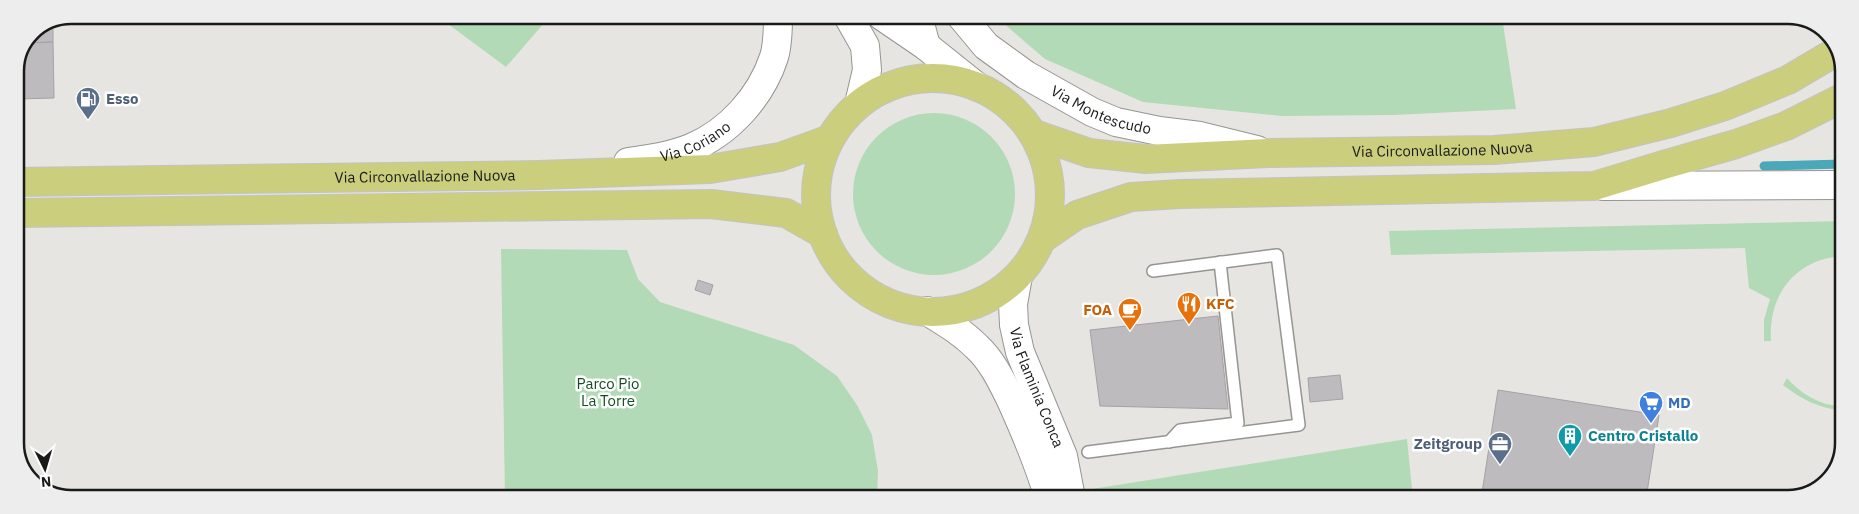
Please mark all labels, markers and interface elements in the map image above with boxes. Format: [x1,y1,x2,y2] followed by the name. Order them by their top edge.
[1048,81,1153,138] street label: Via Montescudo
[75,86,101,120] fuel station icon: Esso
[106,89,139,108] place label: Esso
[658,117,734,166] street label: Via Coriano
[1352,137,1533,161] street label: Via Circonvallazione Nuova
[334,165,515,187] street label: Via Circonvallazione Nuova
[1176,291,1202,325] restaurant icon: KFC
[1206,294,1235,313] place label: KFC
[1117,297,1143,331] cafe icon: FOA
[1083,300,1112,319] place label: FOA
[1006,326,1068,450] street label: Via Flaminia Conca
[576,374,640,410] park label: Parco Pio La Torre
[1638,390,1664,424] supermarket icon: MD
[1668,393,1691,412] place label: MD
[1557,423,1583,457] building icon: Centro Cristallo
[1588,426,1698,445] place label: Centro Cristallo
[1487,431,1513,465] office icon: Zeitgroup
[1414,434,1482,453] place label: Zeitgroup
[20,444,70,494] north arrow
[40,473,52,491] text: N

